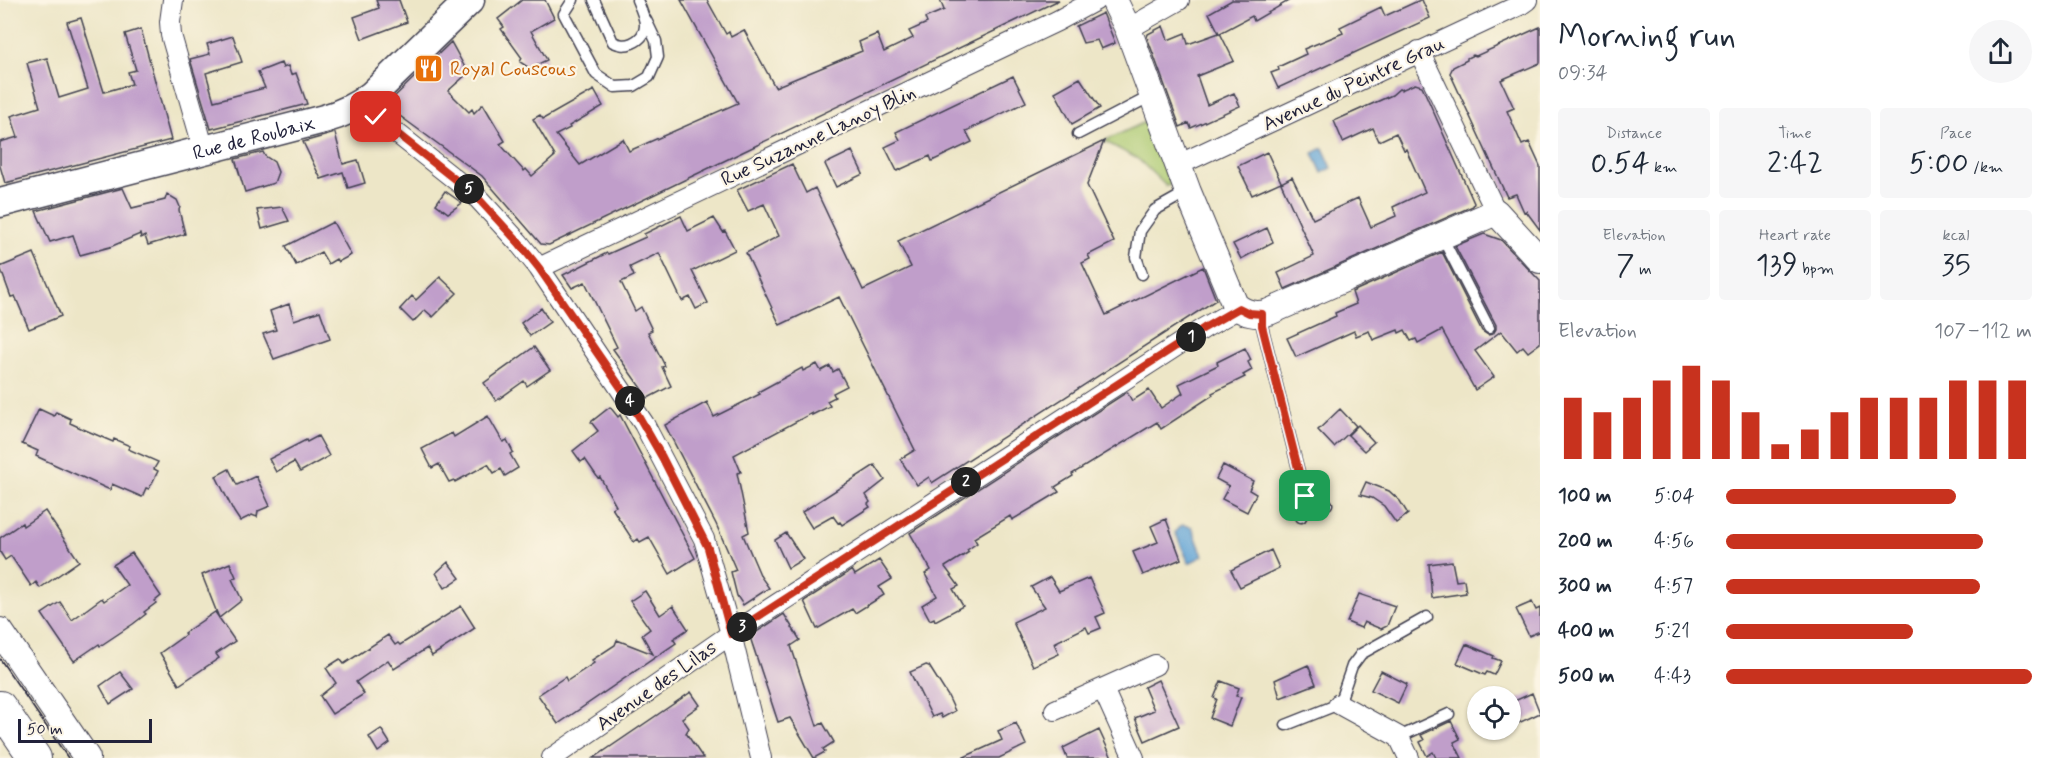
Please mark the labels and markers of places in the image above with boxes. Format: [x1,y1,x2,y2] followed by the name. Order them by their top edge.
[413,52,445,84] restaurant icon: Royal Couscous
[450,56,576,83] place label: Royal Couscous
[350,91,401,142] pin
[454,174,484,204] pin: 5
[1176,322,1206,352] pin: 1
[615,386,645,416] pin: 4
[951,467,981,497] pin: 2
[1279,470,1330,521] pin
[727,612,757,642] pin: 3

